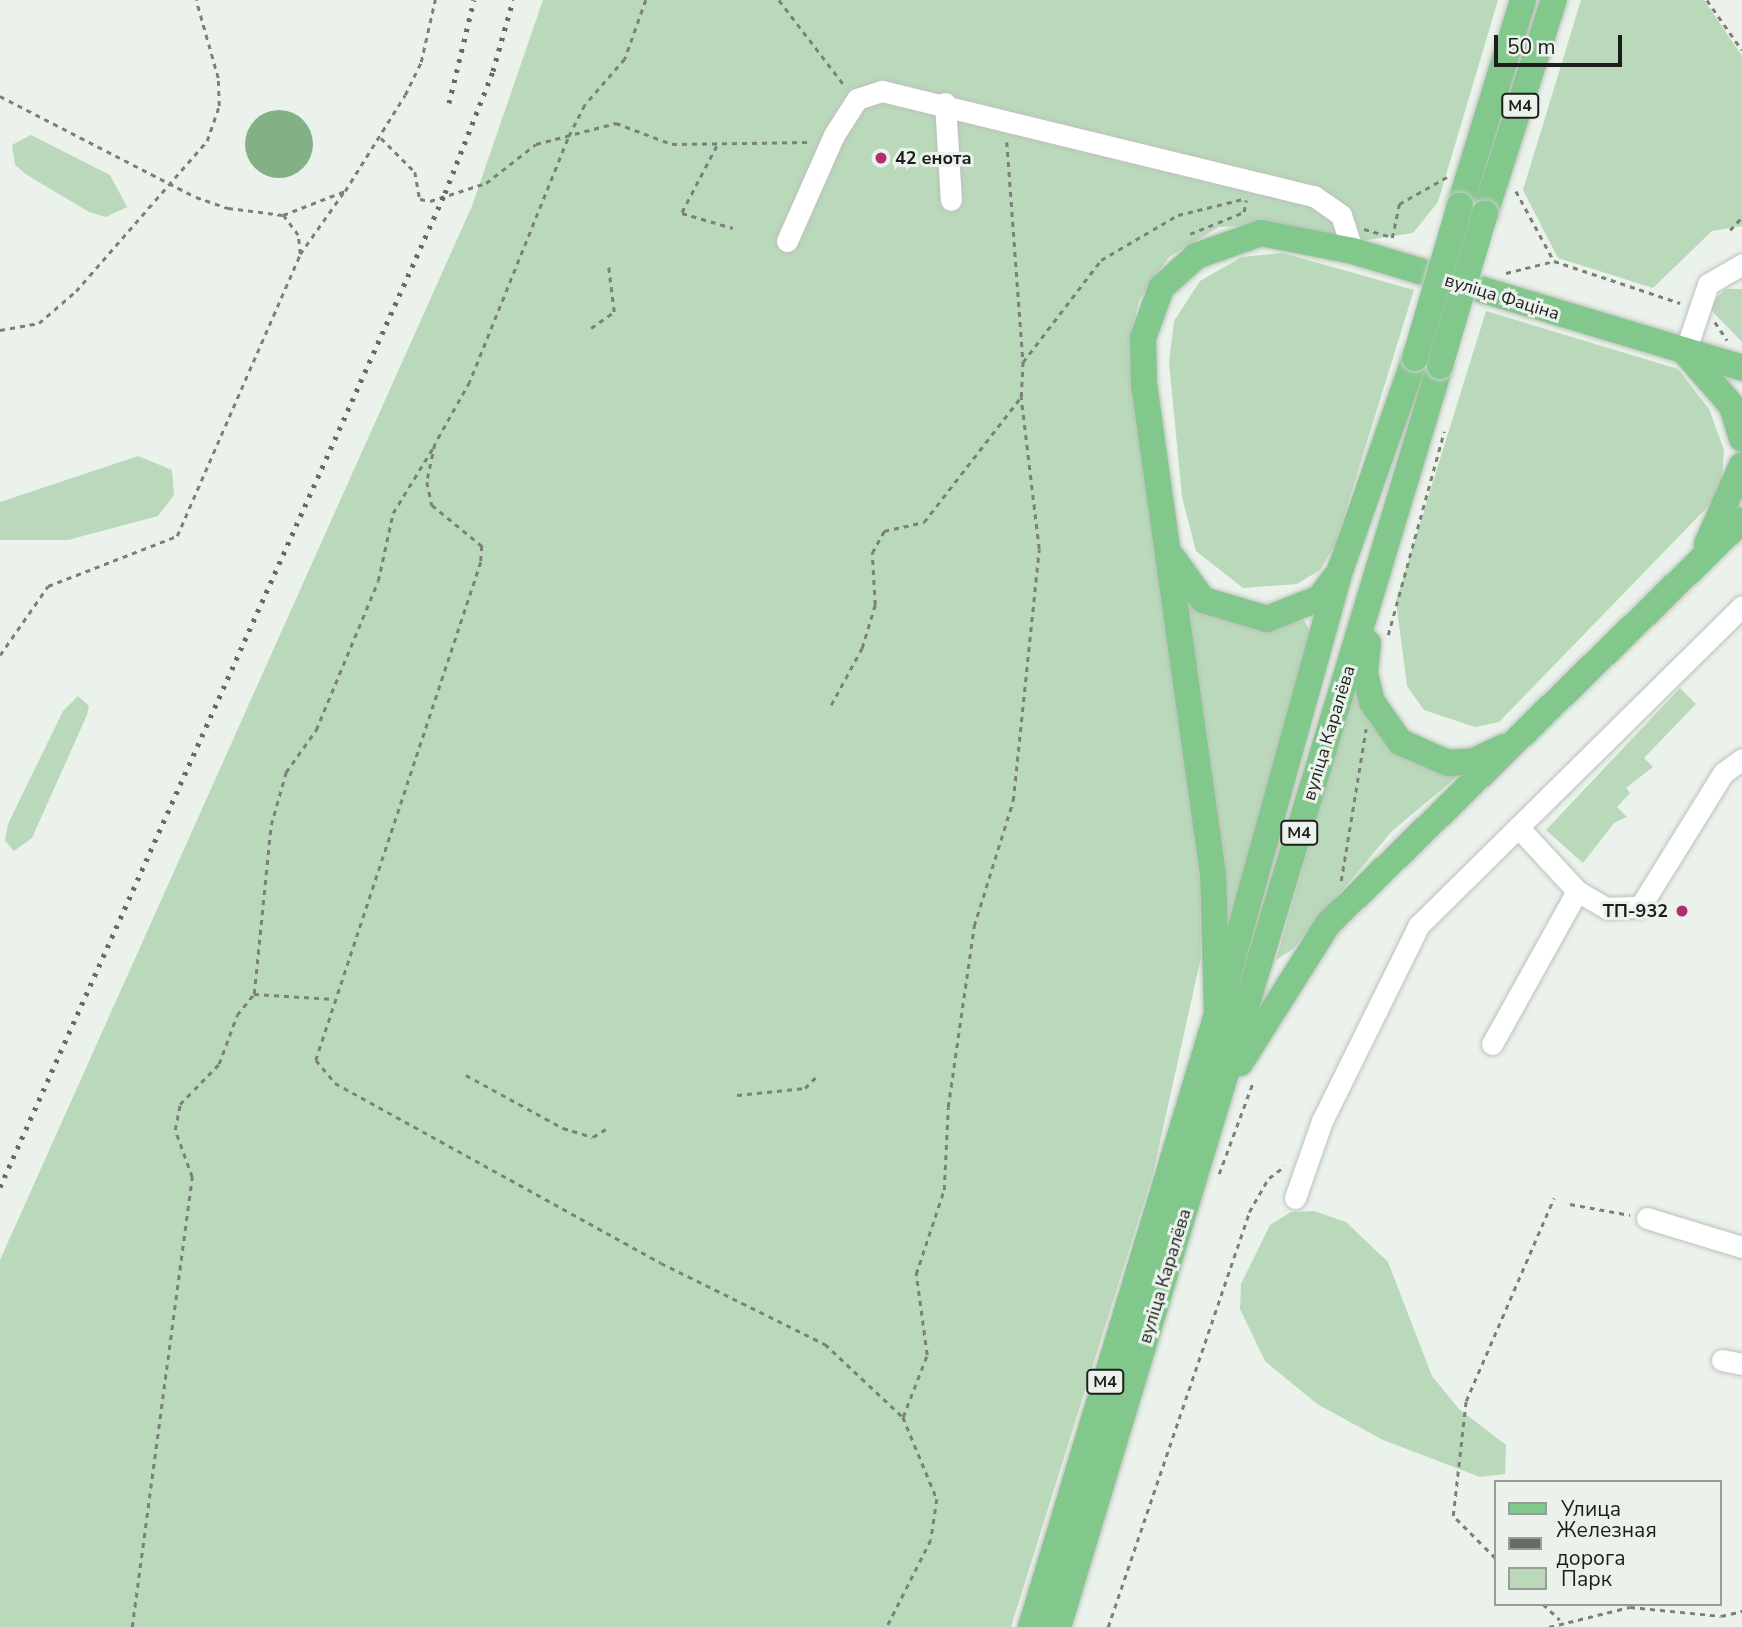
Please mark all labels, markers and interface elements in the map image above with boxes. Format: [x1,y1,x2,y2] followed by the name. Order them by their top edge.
[1497,21,1625,65] scale bar
[1507,33,1556,61] text: 50 m
[1501,94,1539,118] road number: М4
[895,147,972,169] place label: 42 енота
[873,150,889,166] marker: 42 енота
[1442,269,1562,325] street label: вуліца Фаціна
[1298,663,1360,803] street label: вуліца Каралёва
[1280,820,1318,846] road number: М4
[1603,900,1668,922] place label: ТП-932
[1674,903,1690,919] marker: ТП-932
[1134,1206,1196,1346] street label: вуліца Каралёва
[1086,1370,1124,1394] road number: М4
[1494,1480,1721,1606] legend
[1561,1495,1621,1523] text: Улица
[1556,1516,1657,1572] text: Железная дорога
[1561,1565,1612,1593] text: Парк

